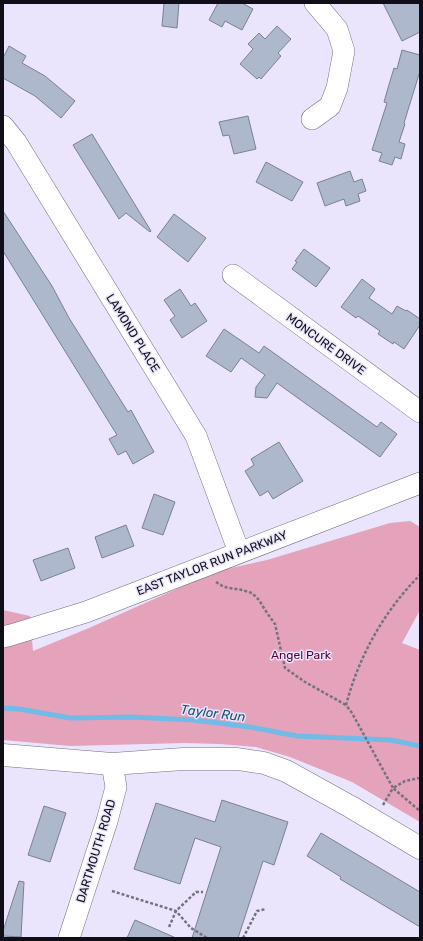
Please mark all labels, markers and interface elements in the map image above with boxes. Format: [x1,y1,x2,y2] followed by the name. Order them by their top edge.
[103,291,163,375] street label: LAMOND PLACE
[283,310,369,378] street label: MONCURE DRIVE
[135,528,290,598] street label: EAST TAYLOR RUN PARKWAY
[271,648,332,662] park label: Angel Park
[180,702,246,724] water label: Taylor Run
[74,798,118,904] street label: DARTMOUTH ROAD

